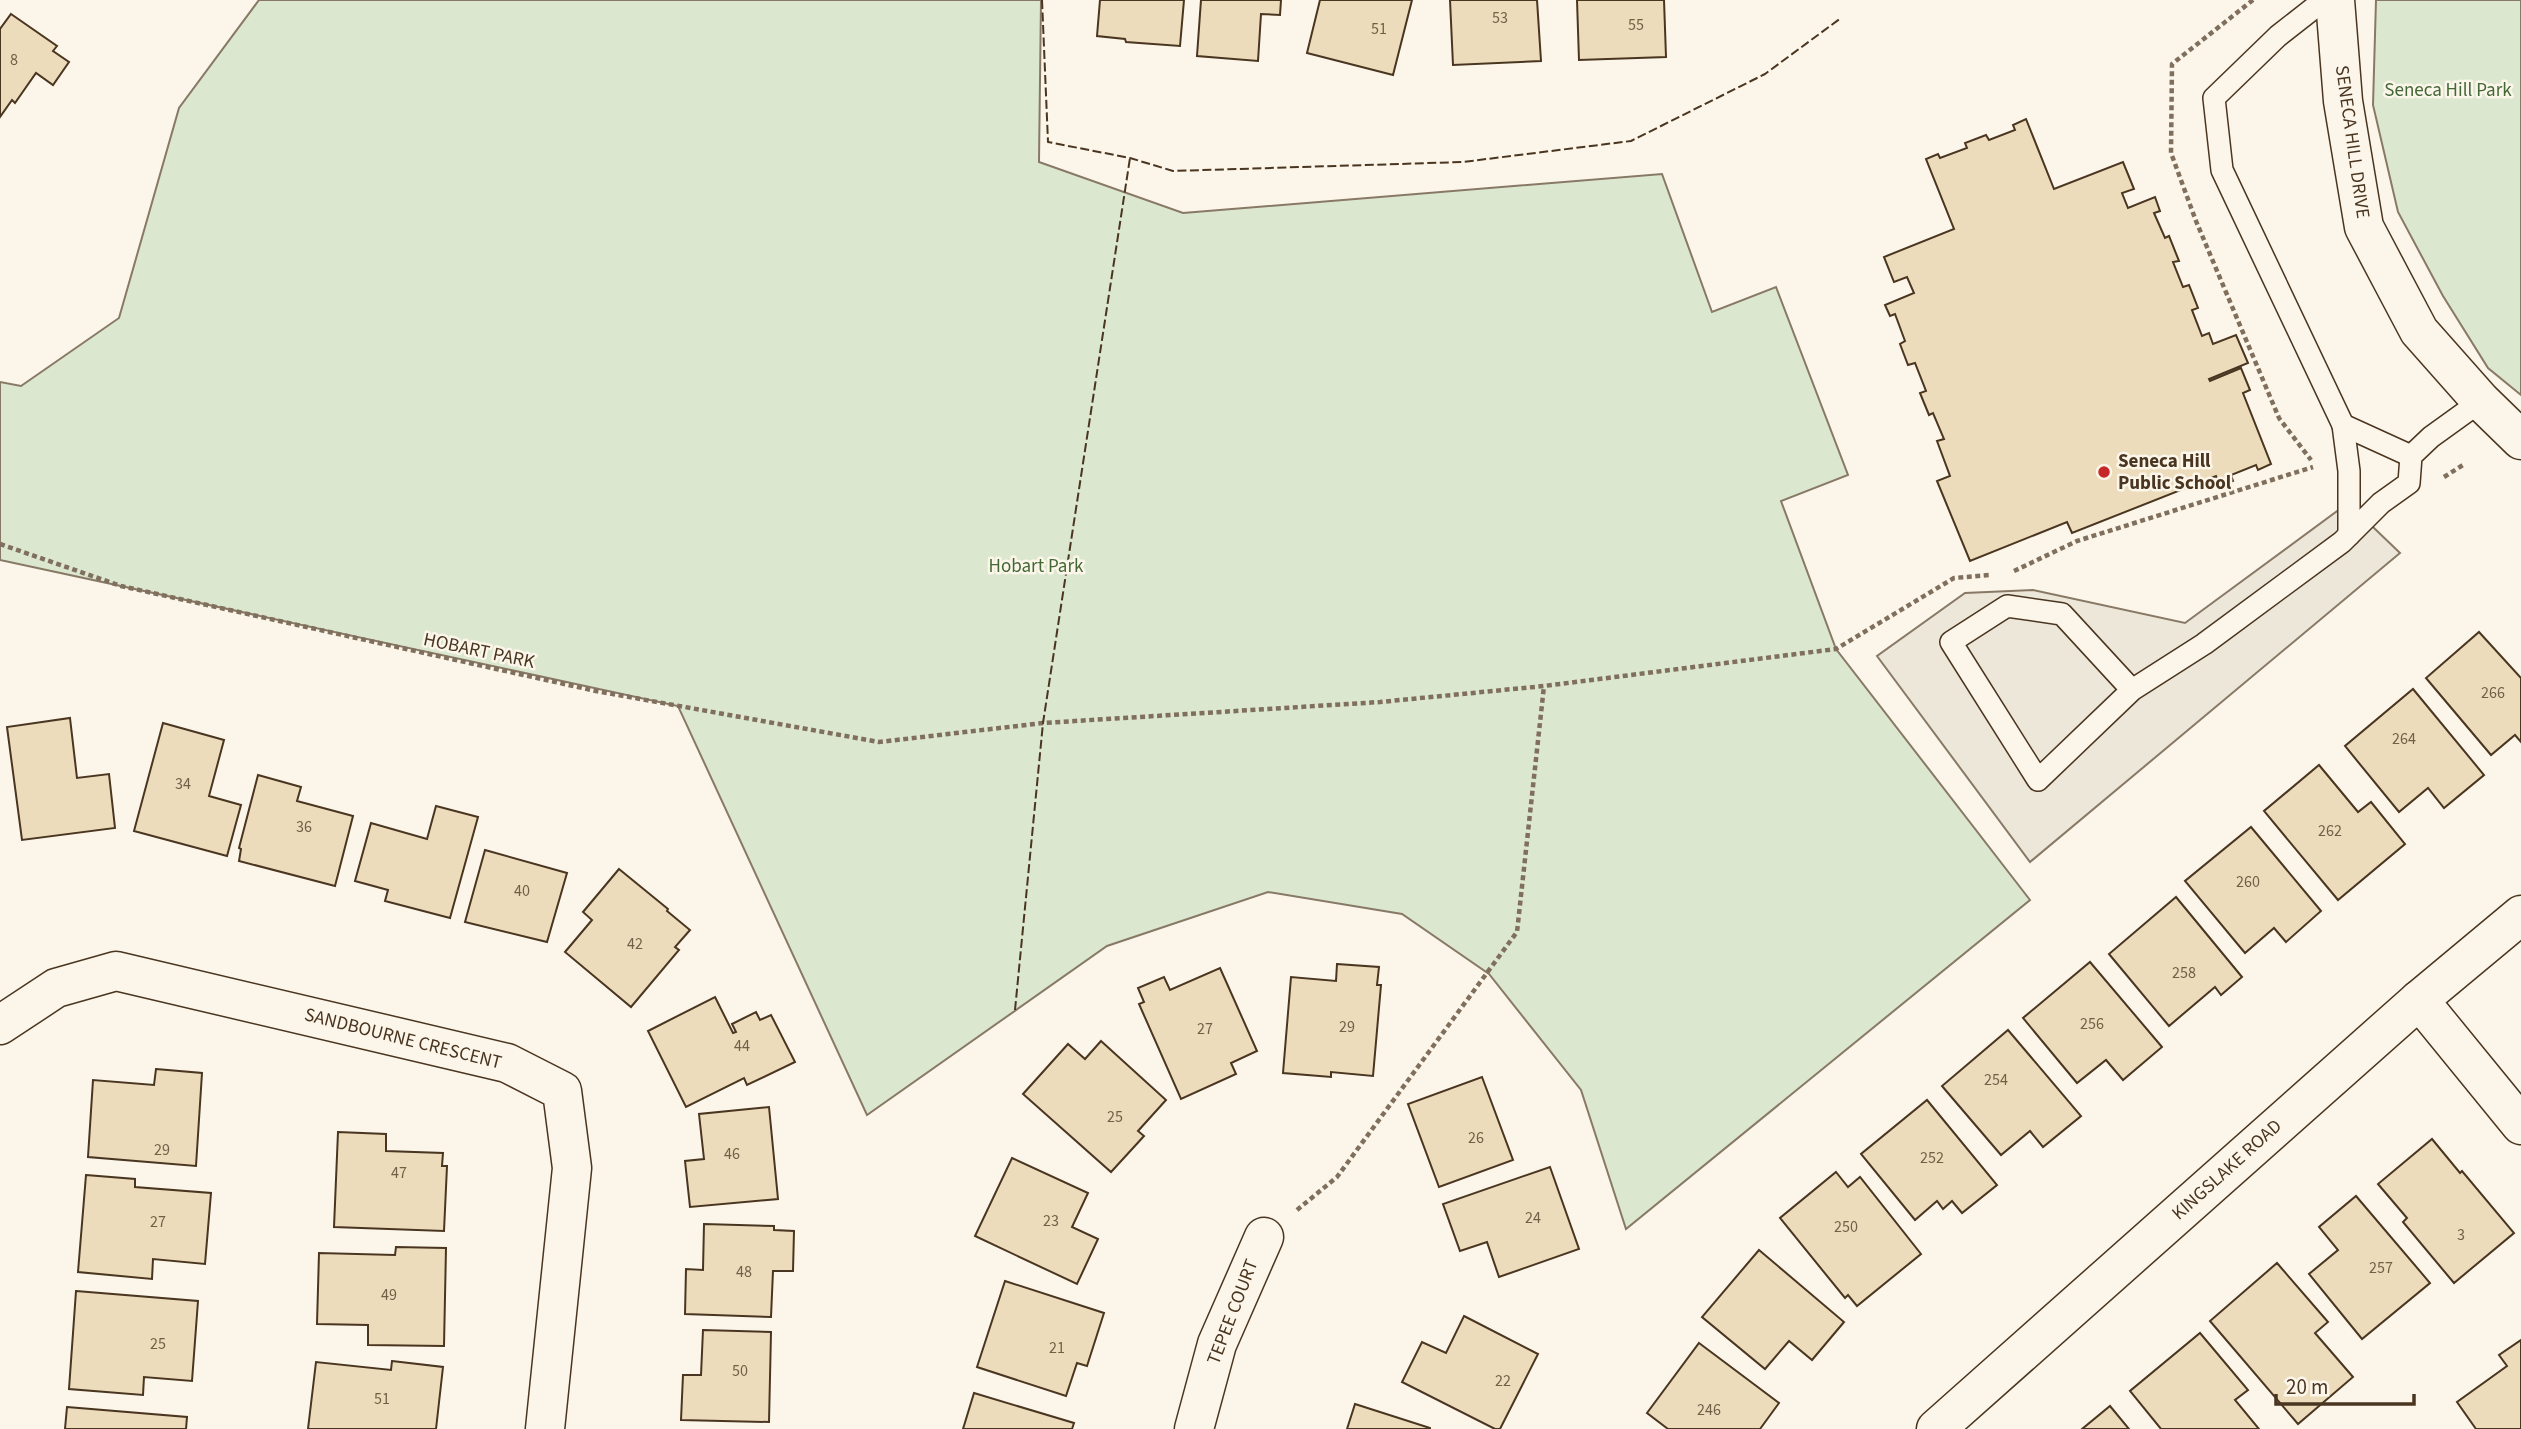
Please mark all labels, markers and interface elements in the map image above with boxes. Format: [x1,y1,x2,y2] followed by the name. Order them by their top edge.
[1492,7,1508,29] house number: 53
[1628,14,1644,36] house number: 55
[1371,18,1387,40] house number: 51
[10,49,18,71] house number: 8
[2328,64,2376,220] street label: SENECA HILL DRIVE
[2384,77,2512,104] park label: Seneca Hill Park
[2118,448,2232,497] place label: Seneca Hill Public School
[2096,464,2112,480] marker: Seneca Hill Public School
[989,553,1084,580] park label: Hobart Park
[421,626,537,676] street label: HOBART PARK
[2481,682,2505,704] house number: 266
[2392,728,2416,750] house number: 264
[175,773,191,795] house number: 34
[296,816,312,838] house number: 36
[2318,820,2342,842] house number: 262
[2236,871,2260,893] house number: 260
[514,880,530,902] house number: 40
[627,933,643,955] house number: 42
[2172,962,2196,984] house number: 258
[301,1001,505,1077] street label: SANDBOURNE CRESCENT
[2080,1013,2104,1035] house number: 256
[1339,1016,1355,1038] house number: 29
[1197,1018,1213,1040] house number: 27
[734,1035,750,1057] house number: 44
[1984,1069,2008,1091] house number: 254
[1107,1106,1123,1128] house number: 25
[2166,1113,2288,1227] street label: KINGSLAKE ROAD
[1468,1127,1484,1149] house number: 26
[154,1139,170,1161] house number: 29
[724,1143,740,1165] house number: 46
[1920,1147,1944,1169] house number: 252
[391,1162,407,1184] house number: 47
[1525,1207,1541,1229] house number: 24
[1043,1210,1059,1232] house number: 23
[150,1211,166,1233] house number: 27
[1834,1216,1858,1238] house number: 250
[2457,1224,2465,1246] house number: 3
[1201,1255,1265,1369] street label: TEPEE COURT
[2369,1257,2393,1279] house number: 257
[736,1261,752,1283] house number: 48
[381,1284,397,1306] house number: 49
[150,1333,166,1355] house number: 25
[1049,1337,1065,1359] house number: 21
[732,1360,748,1382] house number: 50
[2276,1362,2414,1406] scale bar
[1495,1370,1511,1392] house number: 22
[2286,1372,2328,1402] text: 20 m
[374,1388,390,1410] house number: 51
[1697,1399,1721,1421] house number: 246

